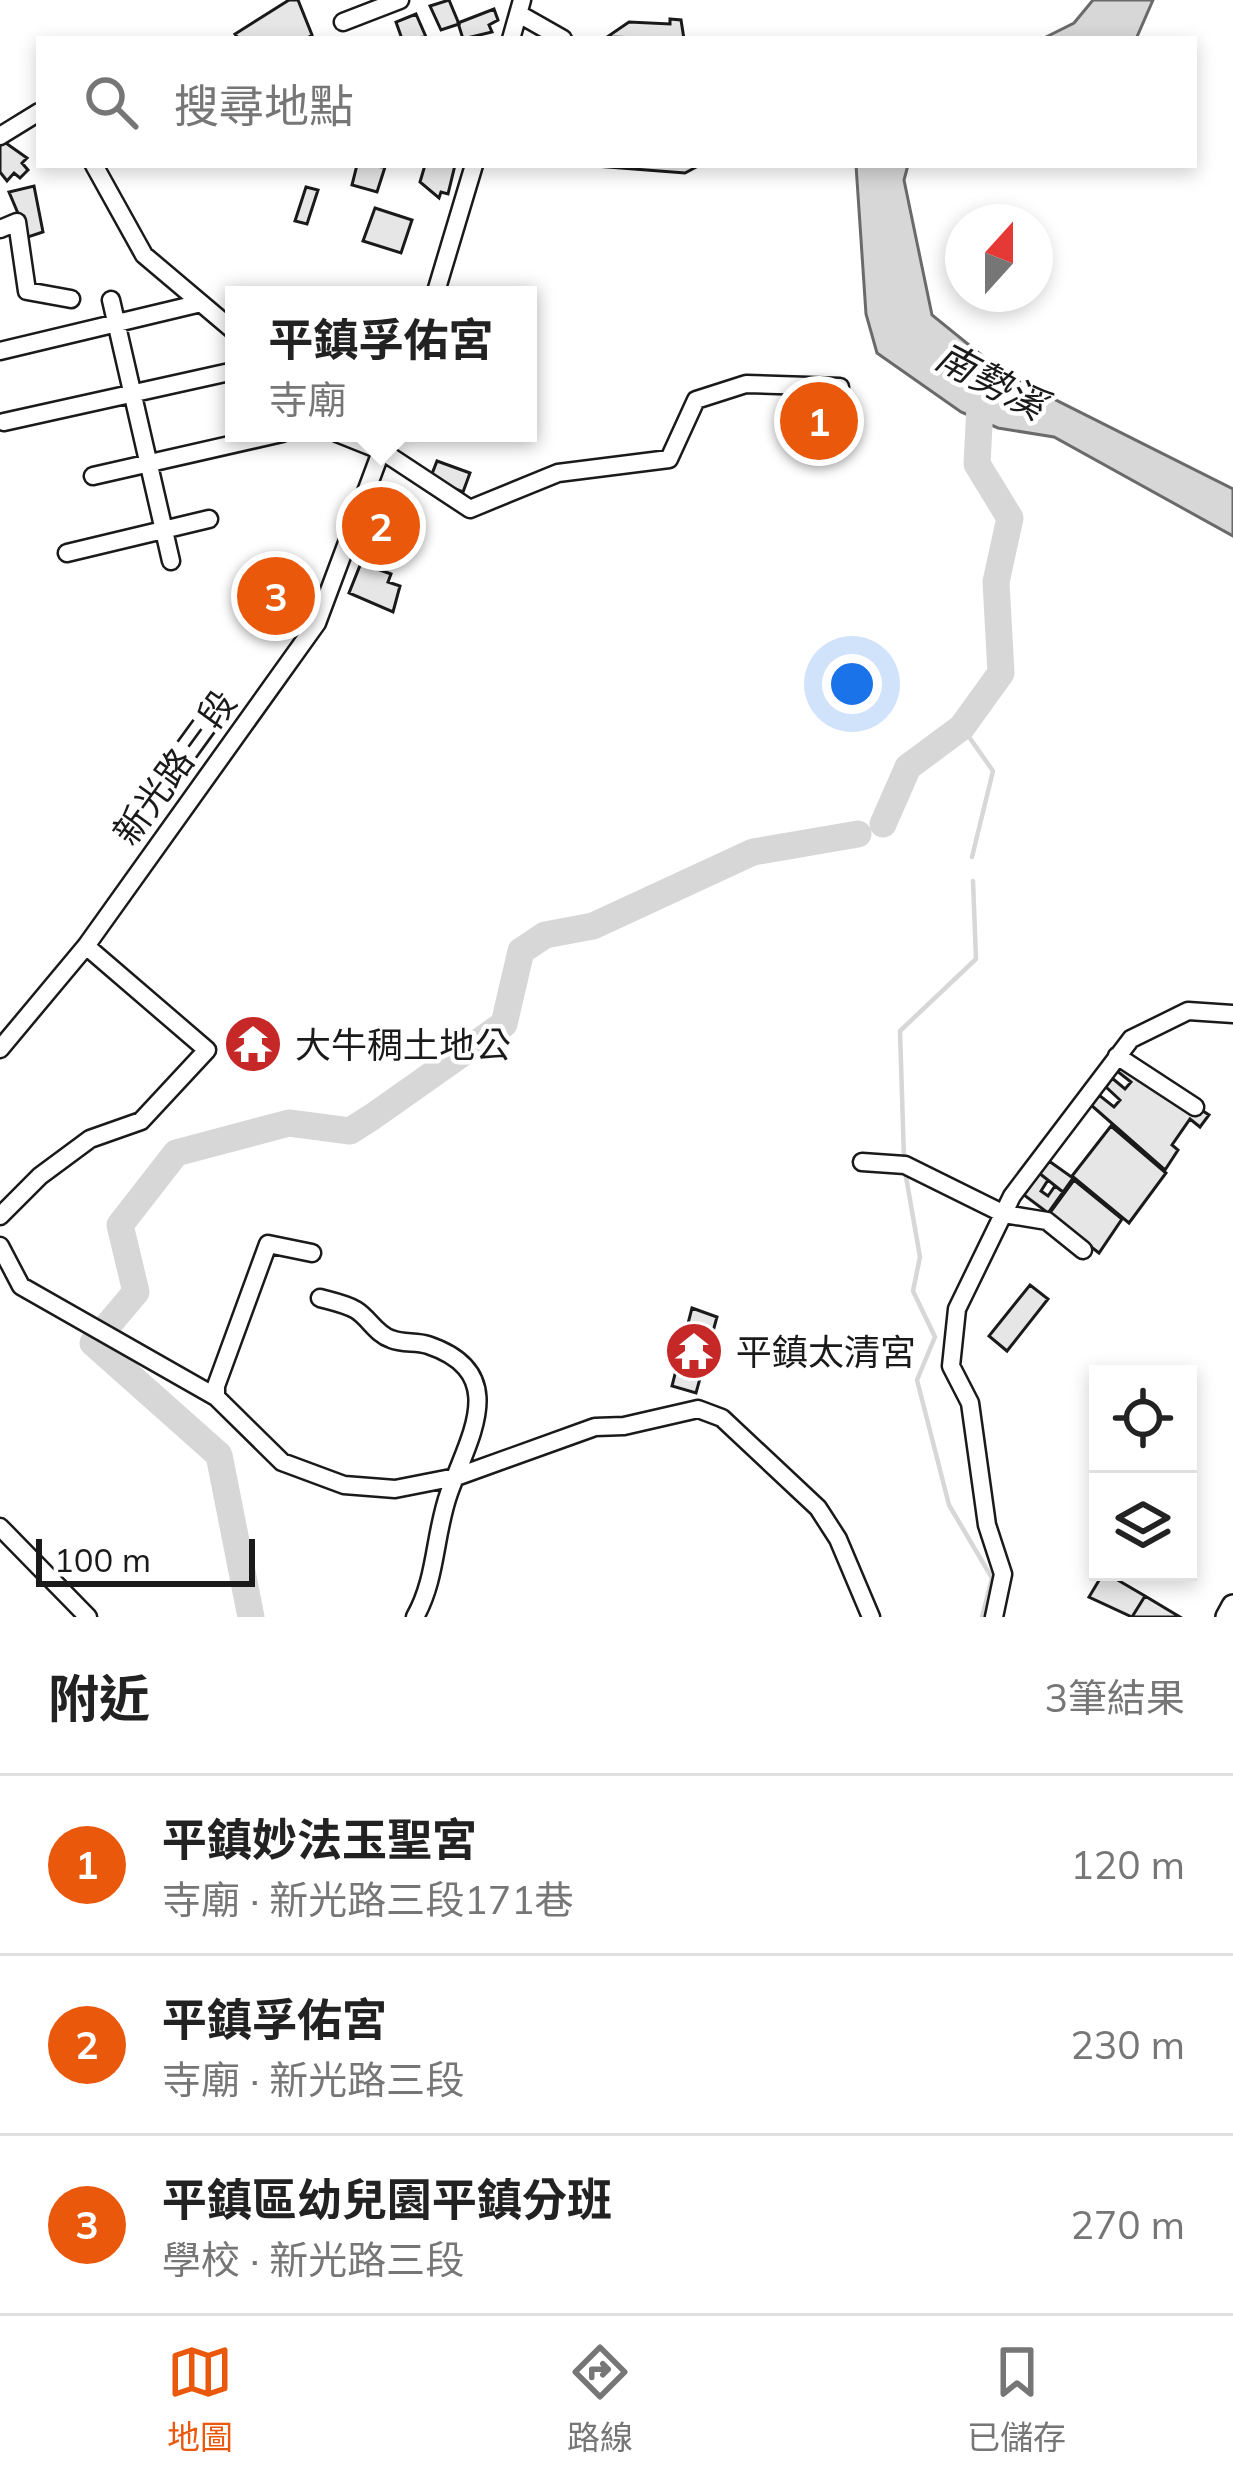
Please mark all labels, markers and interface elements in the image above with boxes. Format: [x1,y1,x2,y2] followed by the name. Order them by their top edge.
[36,36,1197,168] search box
[78,69,144,135] icon: search
[174,77,354,133] text: 搜尋地點
[945,204,1053,312] north arrow
[225,286,537,442] popup
[268,311,494,367] text: 平鎮孚佑宮
[928,331,1059,431] water label: 南勢溪
[268,375,347,424] text: 寺廟
[780,376,858,466] pin: 1
[342,481,420,571] pin: 2
[237,551,315,641] pin: 3
[822,654,882,714] your location
[103,681,245,853] street label: 新光路三段
[222,1013,284,1075] temple icon: 大牛稠土地公
[295,1022,511,1067] place label: 大牛稠土地公
[663,1320,725,1382] temple icon: 平鎮太清宮
[736,1329,916,1374] place label: 平鎮太清宮
[1089,1365,1197,1581] map controls
[1089,1365,1197,1473] button: locate
[1089,1473,1197,1581] button: layers
[36,1533,255,1586] scale bar
[54,1539,151,1580] text: 100 m
[48,1666,150,1730] text: 附近
[1045,1673,1185,1722] text: 3筆結果
[162,1811,477,1867] text: 平鎮妙法玉聖宮
[75,1840,99,1889] text: 1
[1070,1840,1185,1889] text: 120 m
[162,1875,574,1924] text: 寺廟 · 新光路三段171巷
[162,1991,387,2047] text: 平鎮孚佑宮
[75,2020,99,2069] text: 2
[1070,2020,1185,2069] text: 230 m
[162,2055,464,2104] text: 寺廟 · 新光路三段
[162,2171,612,2227] text: 平鎮區幼兒園平鎮分班
[75,2200,99,2249] text: 3
[1070,2200,1185,2249] text: 270 m
[162,2235,464,2284] text: 學校 · 新光路三段
[167,2339,233,2459] tab: 地圖
[567,2339,633,2459] tab: 路線
[967,2339,1066,2459] tab: 已儲存

